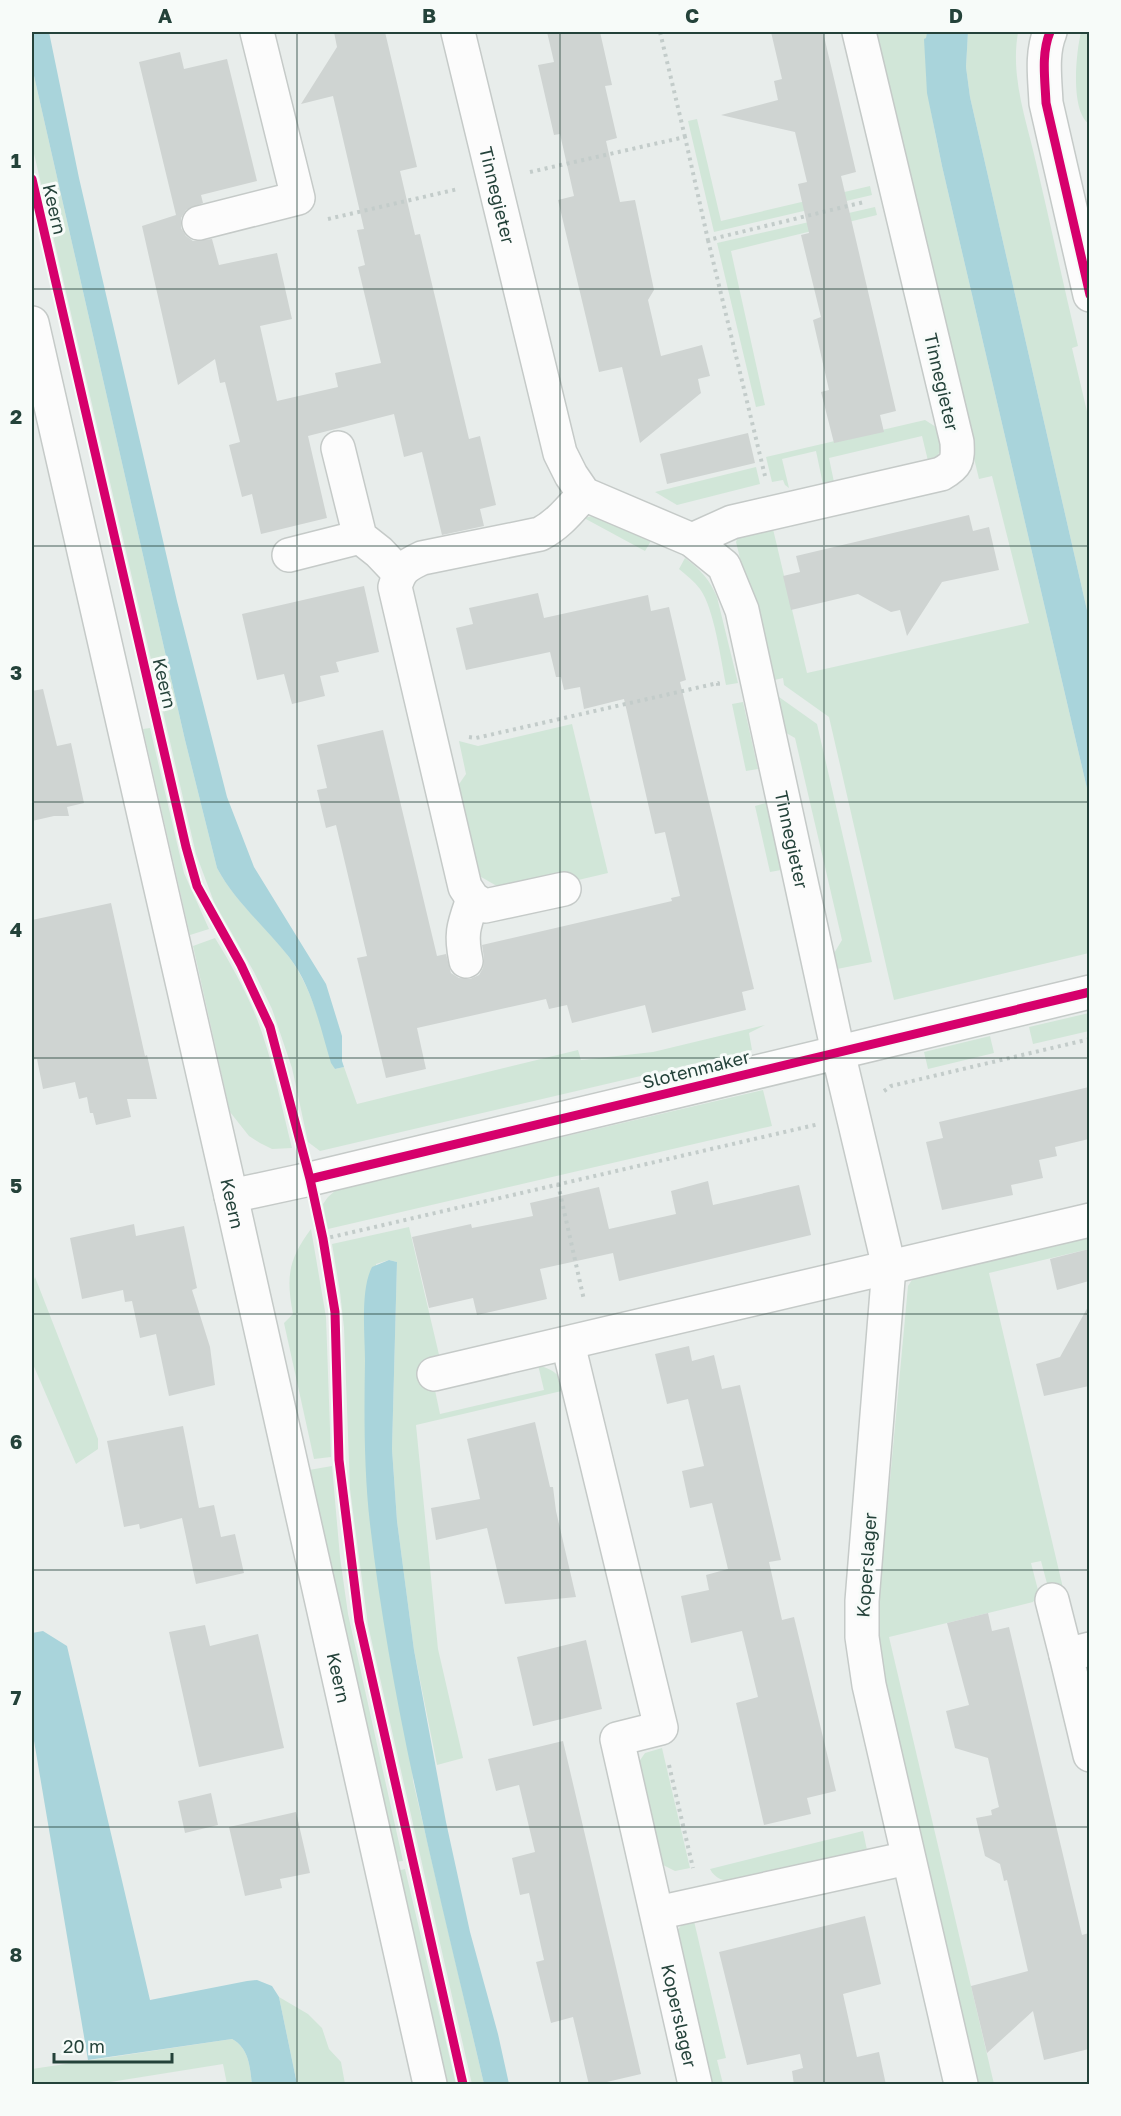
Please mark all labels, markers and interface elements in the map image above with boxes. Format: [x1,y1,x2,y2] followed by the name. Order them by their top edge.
[158,3,172,27] text: A
[422,3,436,27] text: B
[685,3,699,27] text: C
[949,3,963,27] text: D
[475,144,520,246] street label: Tinnegieter
[11,148,21,172] text: 1
[39,182,71,236] street label: Keern
[920,331,964,433] street label: Tinnegieter
[10,404,22,428] text: 2
[149,656,181,710] street label: Keern
[10,660,22,684] text: 3
[771,789,813,891] street label: Tinnegieter
[10,917,22,941] text: 4
[640,1045,752,1093] street label: Slotenmaker
[10,1173,22,1197] text: 5
[216,1176,249,1231] street label: Keern
[10,1429,22,1453] text: 6
[851,1512,881,1618] street label: Koperslager
[323,1650,355,1705] street label: Keern
[11,1685,22,1709] text: 7
[10,1942,22,1966] text: 8
[657,1962,702,2069] street label: Koperslager
[54,2026,172,2064] scale bar
[63,2035,105,2057] text: 20 m

